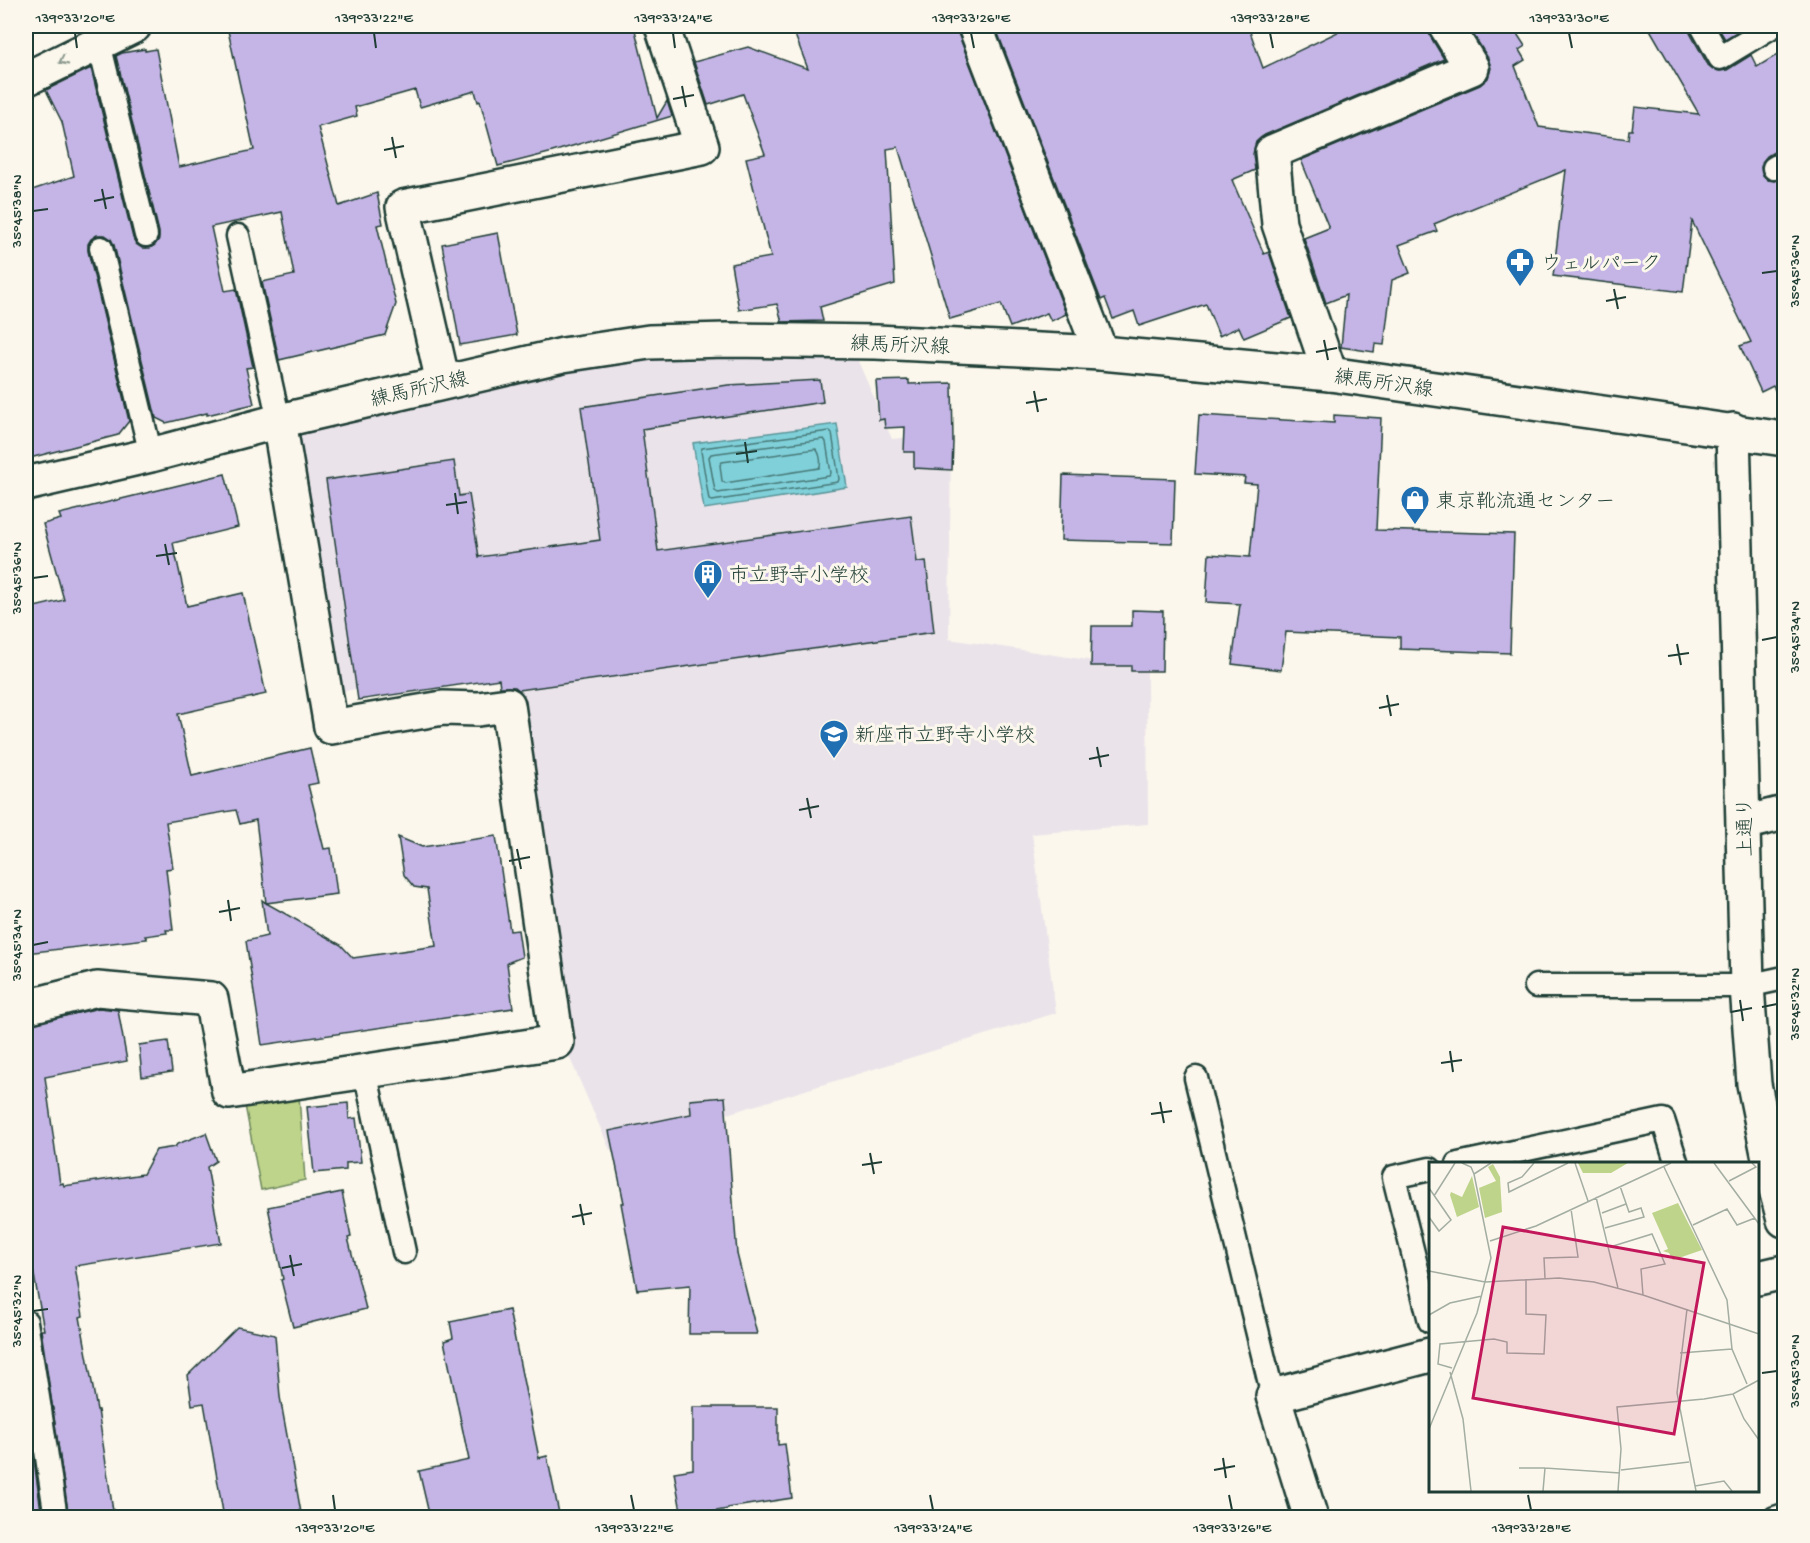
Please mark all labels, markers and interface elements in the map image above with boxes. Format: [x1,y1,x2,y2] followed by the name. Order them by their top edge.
[35,10,115,28] text: 139°33'20"E
[334,10,414,28] text: 139°33'22"E
[633,10,712,28] text: 139°33'24"E
[931,10,1011,28] text: 139°33'26"E
[1230,10,1310,28] text: 139°33'28"E
[1528,10,1609,28] text: 139°33'30"E
[58,53,69,65] one-way arrow
[9,174,27,249] text: 35°45'38"N
[1787,234,1805,308] text: 35°45'36"N
[1504,246,1536,288] pharmacy icon: ウェルパーク
[1541,253,1661,277] place label: ウェルパーク
[850,332,950,361] street label: 練馬所沢線
[1332,365,1435,404] street label: 練馬所沢線
[368,367,471,414] street label: 練馬所沢線
[1399,484,1431,526] shop icon: 東京靴流通センター
[1436,490,1615,515] place label: 東京靴流通センター
[9,541,27,615] text: 35°45'36"N
[692,558,724,600] building icon: 市立野寺小学校
[729,564,869,589] place label: 市立野寺小学校
[1787,601,1805,674] text: 35°45'34"N
[818,718,850,760] school or university icon: 新座市立野寺小学校
[855,724,1035,749] place label: 新座市立野寺小学校
[1734,797,1760,857] street label: 上通り
[9,909,27,982] text: 35°45'34"N
[1787,968,1805,1041] text: 35°45'32"N
[1429,1162,1759,1492] inset map
[9,1275,27,1348] text: 35°45'32"N
[1787,1334,1805,1409] text: 35°45'30"N
[295,1520,375,1538] text: 139°33'20"E
[594,1520,674,1538] text: 139°33'22"E
[893,1520,972,1538] text: 139°33'24"E
[1192,1520,1272,1538] text: 139°33'26"E
[1491,1520,1571,1538] text: 139°33'28"E

